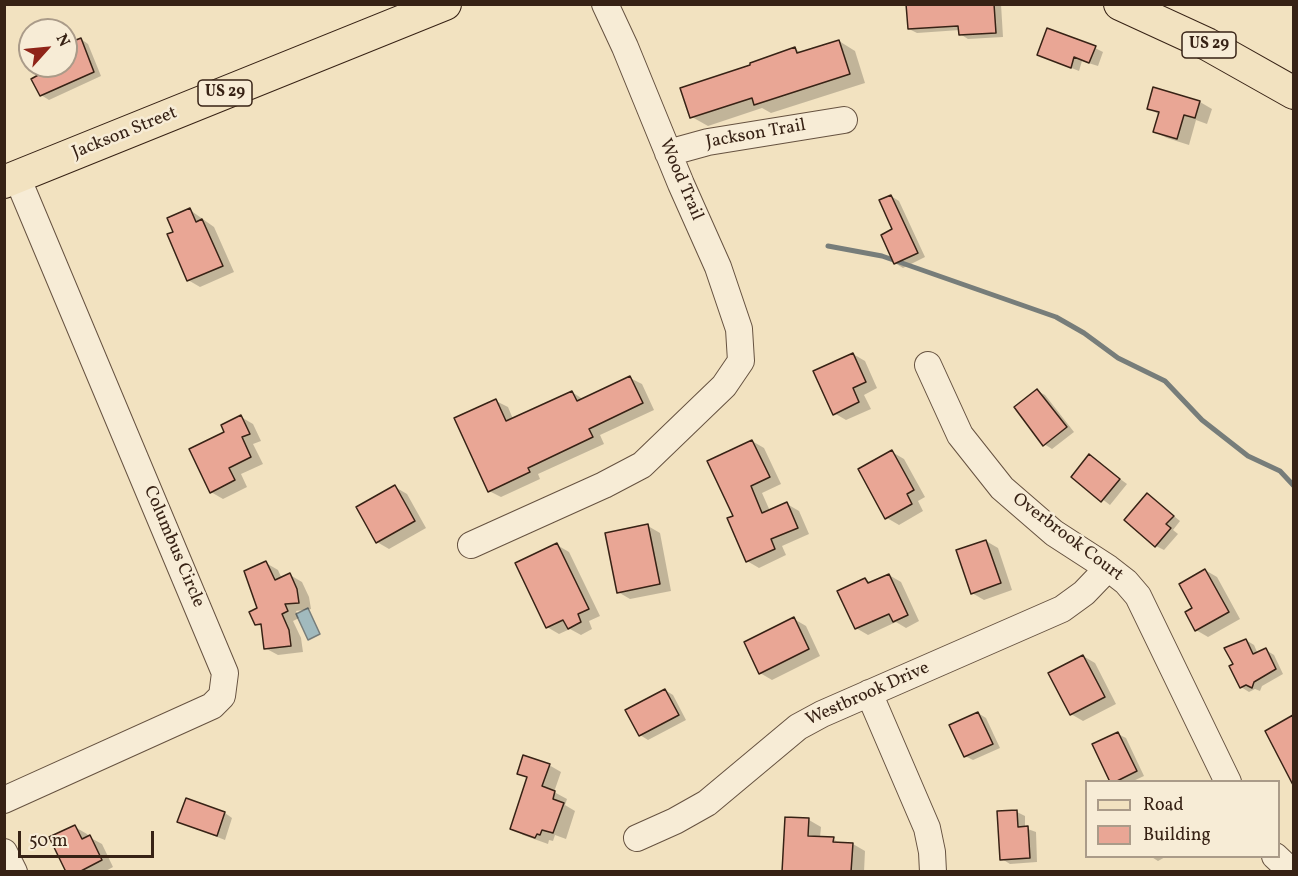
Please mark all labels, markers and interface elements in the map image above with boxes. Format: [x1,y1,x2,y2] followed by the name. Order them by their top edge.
[18,18,78,78] north arrow
[50,31,75,51] text: N
[1182,32,1236,58] road number: US 29
[198,80,252,106] road number: US 29
[69,103,181,165] street label: Jackson Street
[704,116,808,154] street label: Jackson Trail
[653,136,707,224] street label: Wood Trail
[138,483,208,611] street label: Columbus Circle
[1007,489,1127,587] street label: Overbrook Court
[803,658,933,732] street label: Westbrook Drive
[1085,780,1280,858] legend
[1143,793,1184,818] text: Road
[21,819,158,857] scale bar
[1143,823,1211,848] text: Building
[29,829,68,854] text: 50 m

